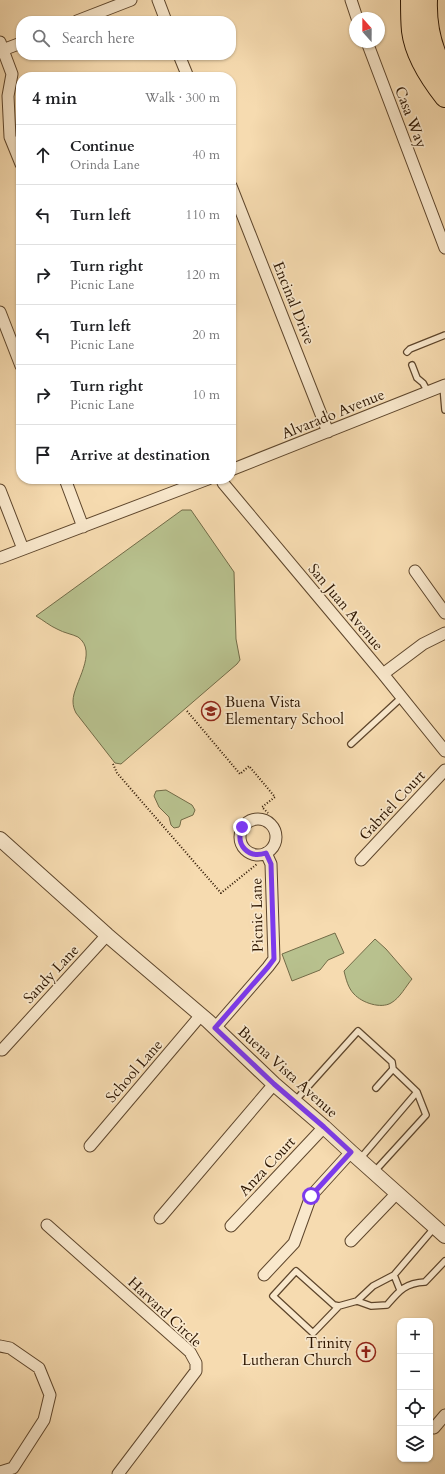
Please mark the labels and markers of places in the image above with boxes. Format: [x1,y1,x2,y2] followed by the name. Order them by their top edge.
[225,692,344,729] place label: Buena Vista Elementary School
[200,700,222,722] school or university icon: Buena Vista Elementary School
[242,1333,353,1370] place label: Trinity Lutheran Church
[355,1341,377,1363] church icon: Trinity Lutheran Church

